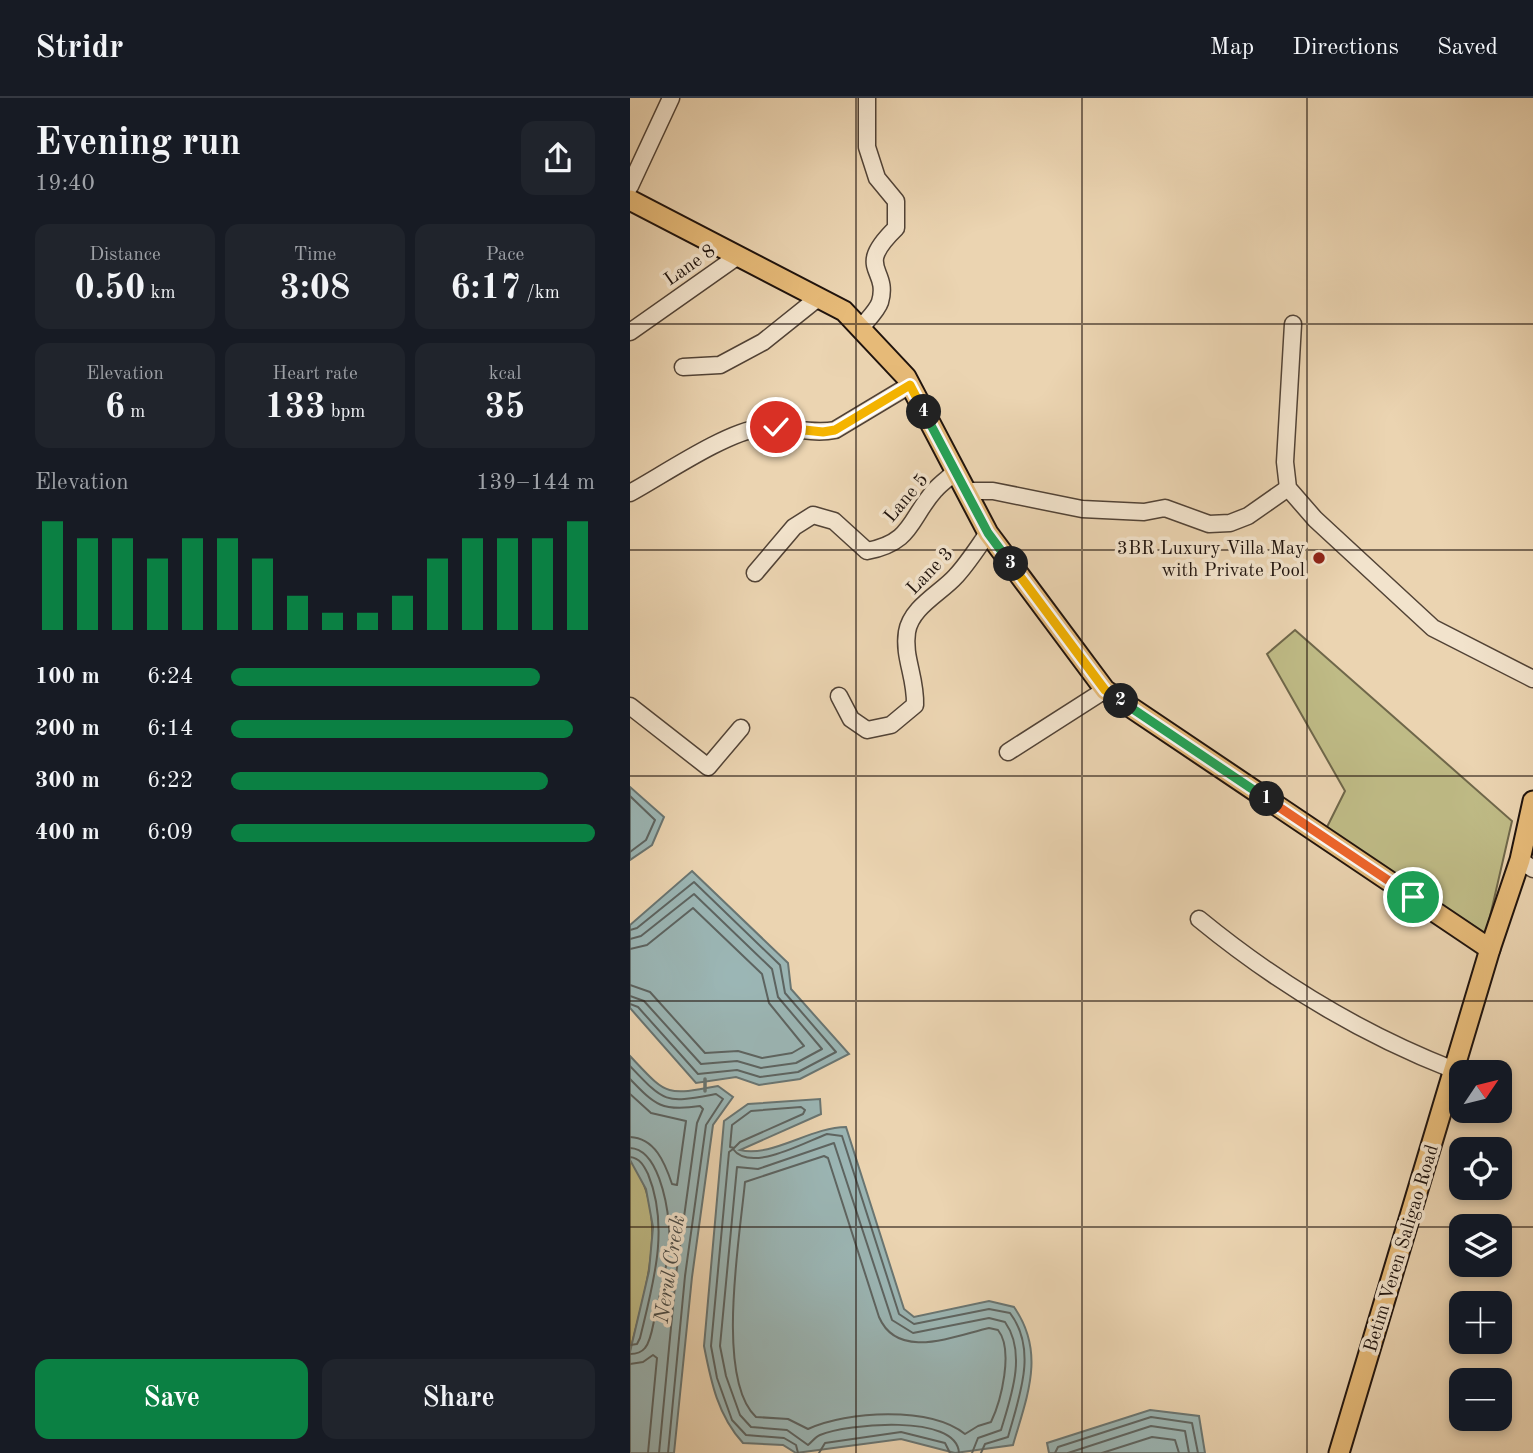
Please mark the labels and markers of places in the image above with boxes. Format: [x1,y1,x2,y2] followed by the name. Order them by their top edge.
[906,394,942,430] pin: 4
[746,397,806,457] pin
[1117,540,1305,581] place label: 3BR Luxury Villa May with Private Pool
[994,546,1028,582] pin: 3
[1311,550,1327,566] marker: 3BR Luxury Villa May with Private Pool
[1104,684,1138,718] pin: 2
[1250,782,1284,816] pin: 1
[1383,867,1443,927] pin

